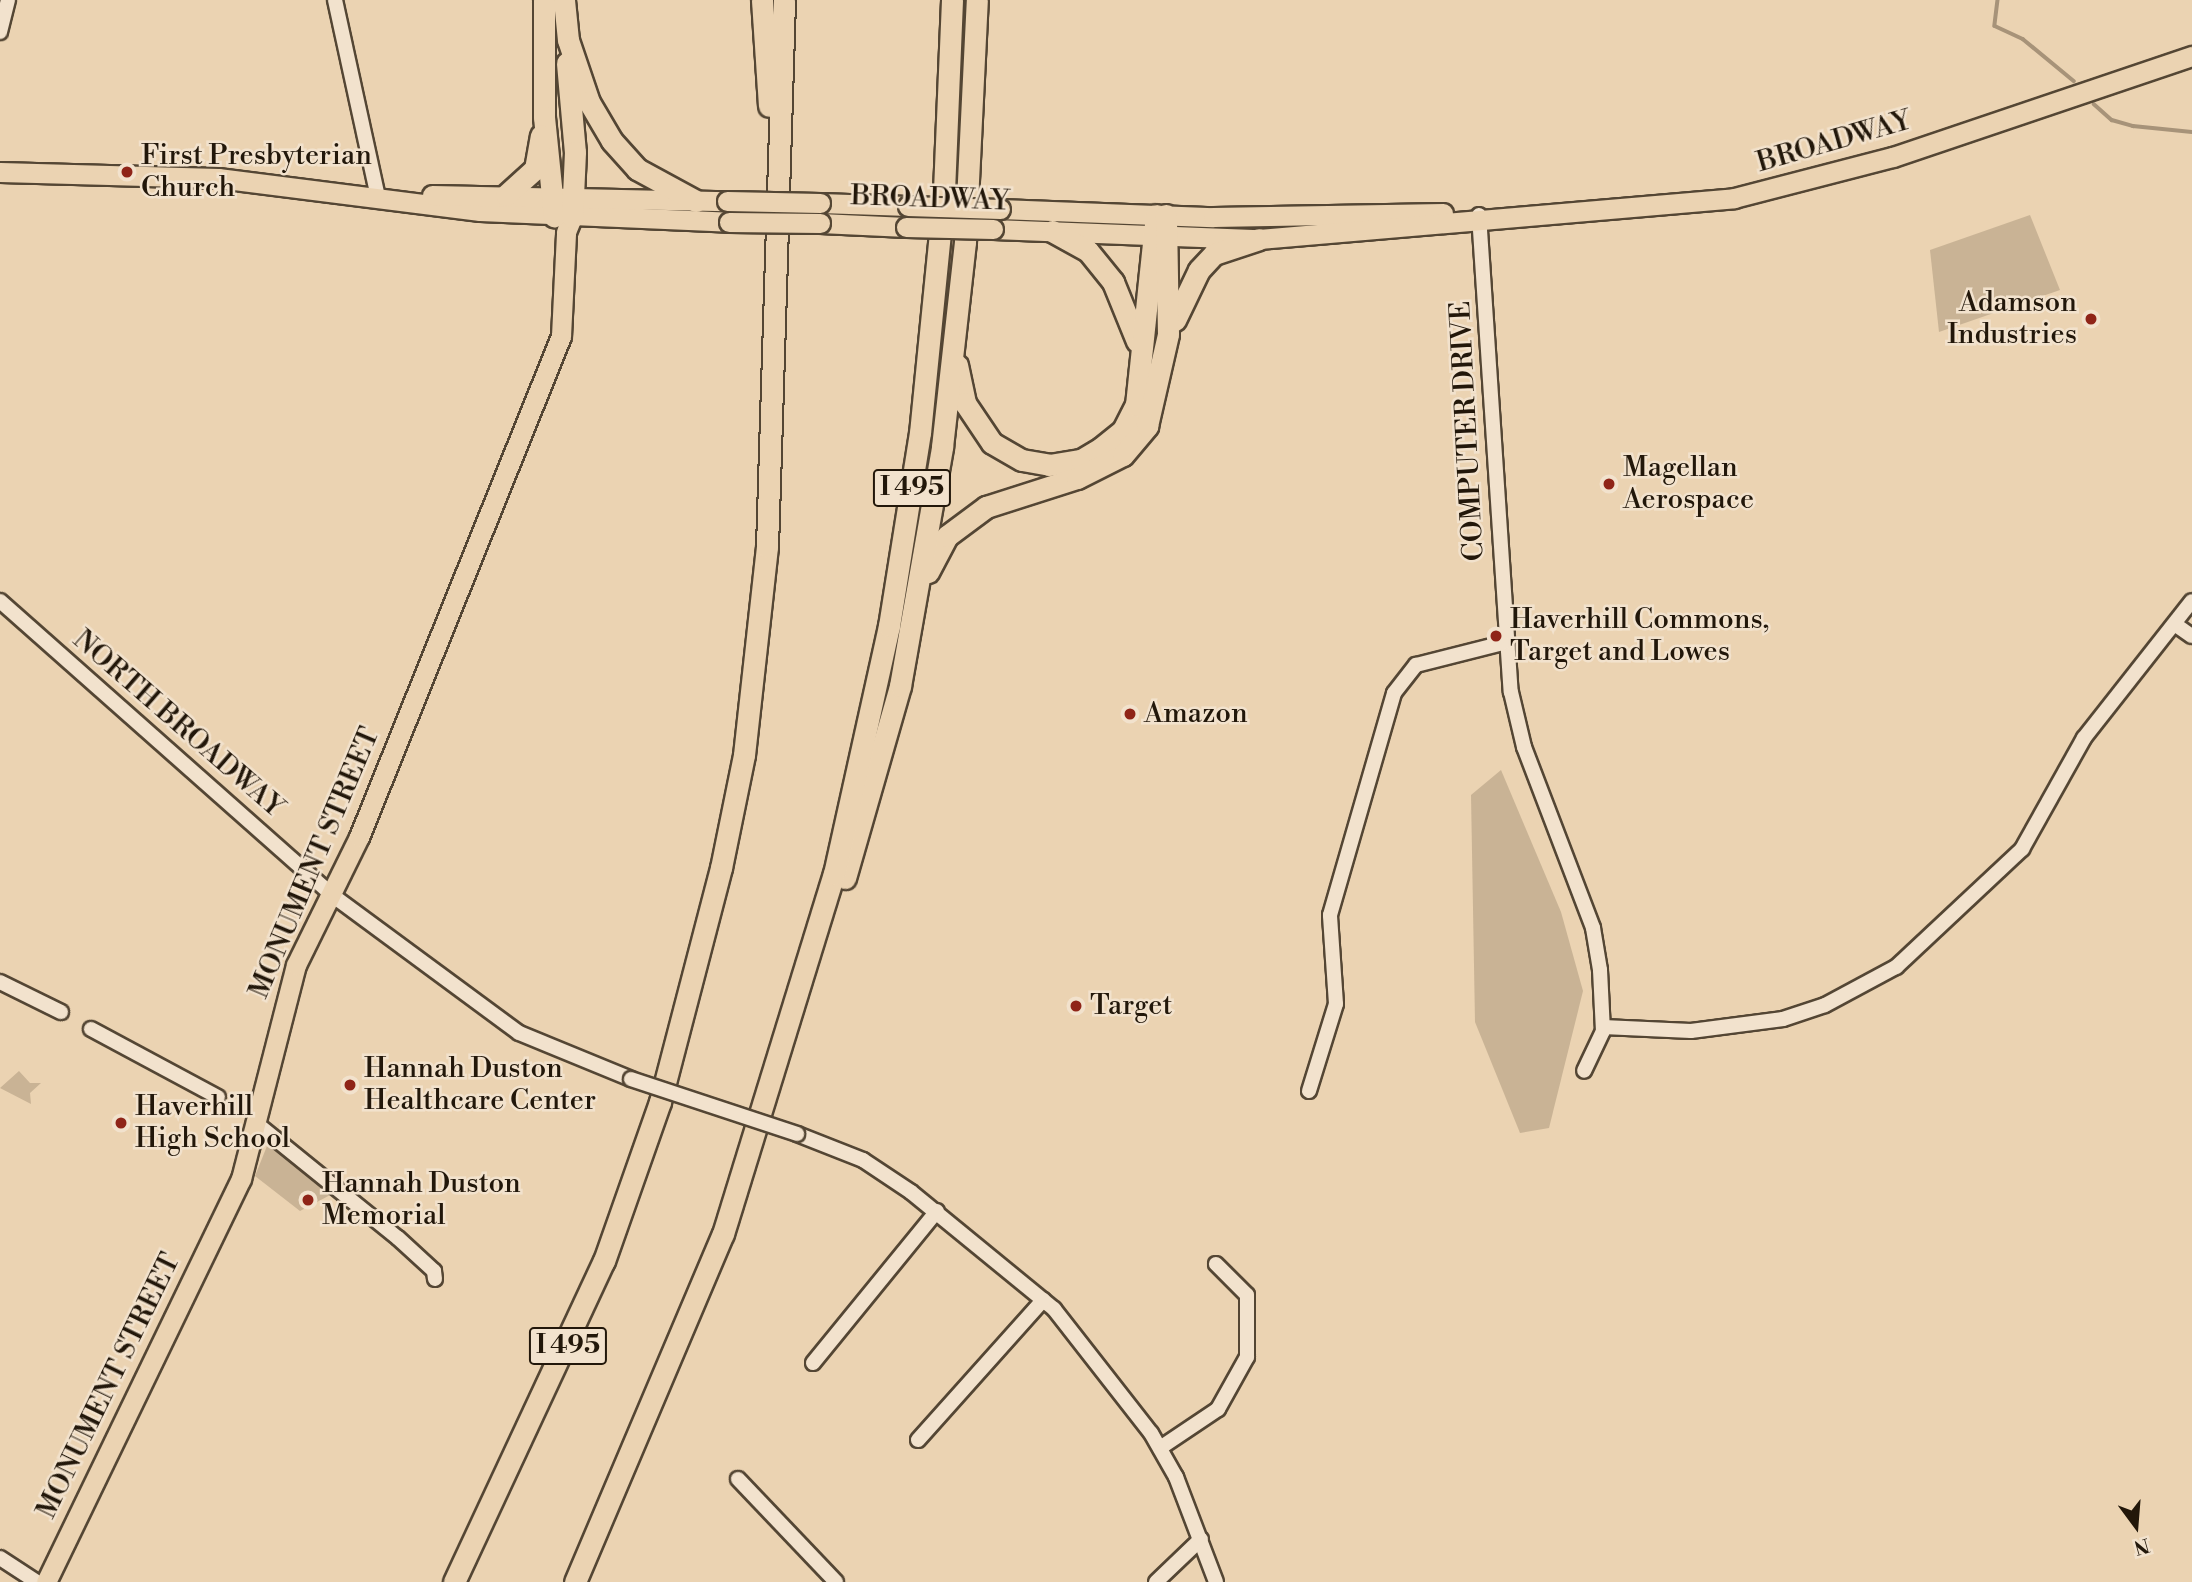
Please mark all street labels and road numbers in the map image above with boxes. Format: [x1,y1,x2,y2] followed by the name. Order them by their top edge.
[1753,104,1915,180] street label: BROADWAY
[850,179,1010,219] street label: BROADWAY
[1444,300,1492,562] street label: COMPUTER DRIVE
[872,466,952,510] road number: I 495
[66,623,290,825] street label: NORTH BROADWAY
[243,722,387,1004] street label: MONUMENT STREET
[30,1248,188,1524] street label: MONUMENT STREET
[528,1324,608,1368] road number: I 495

